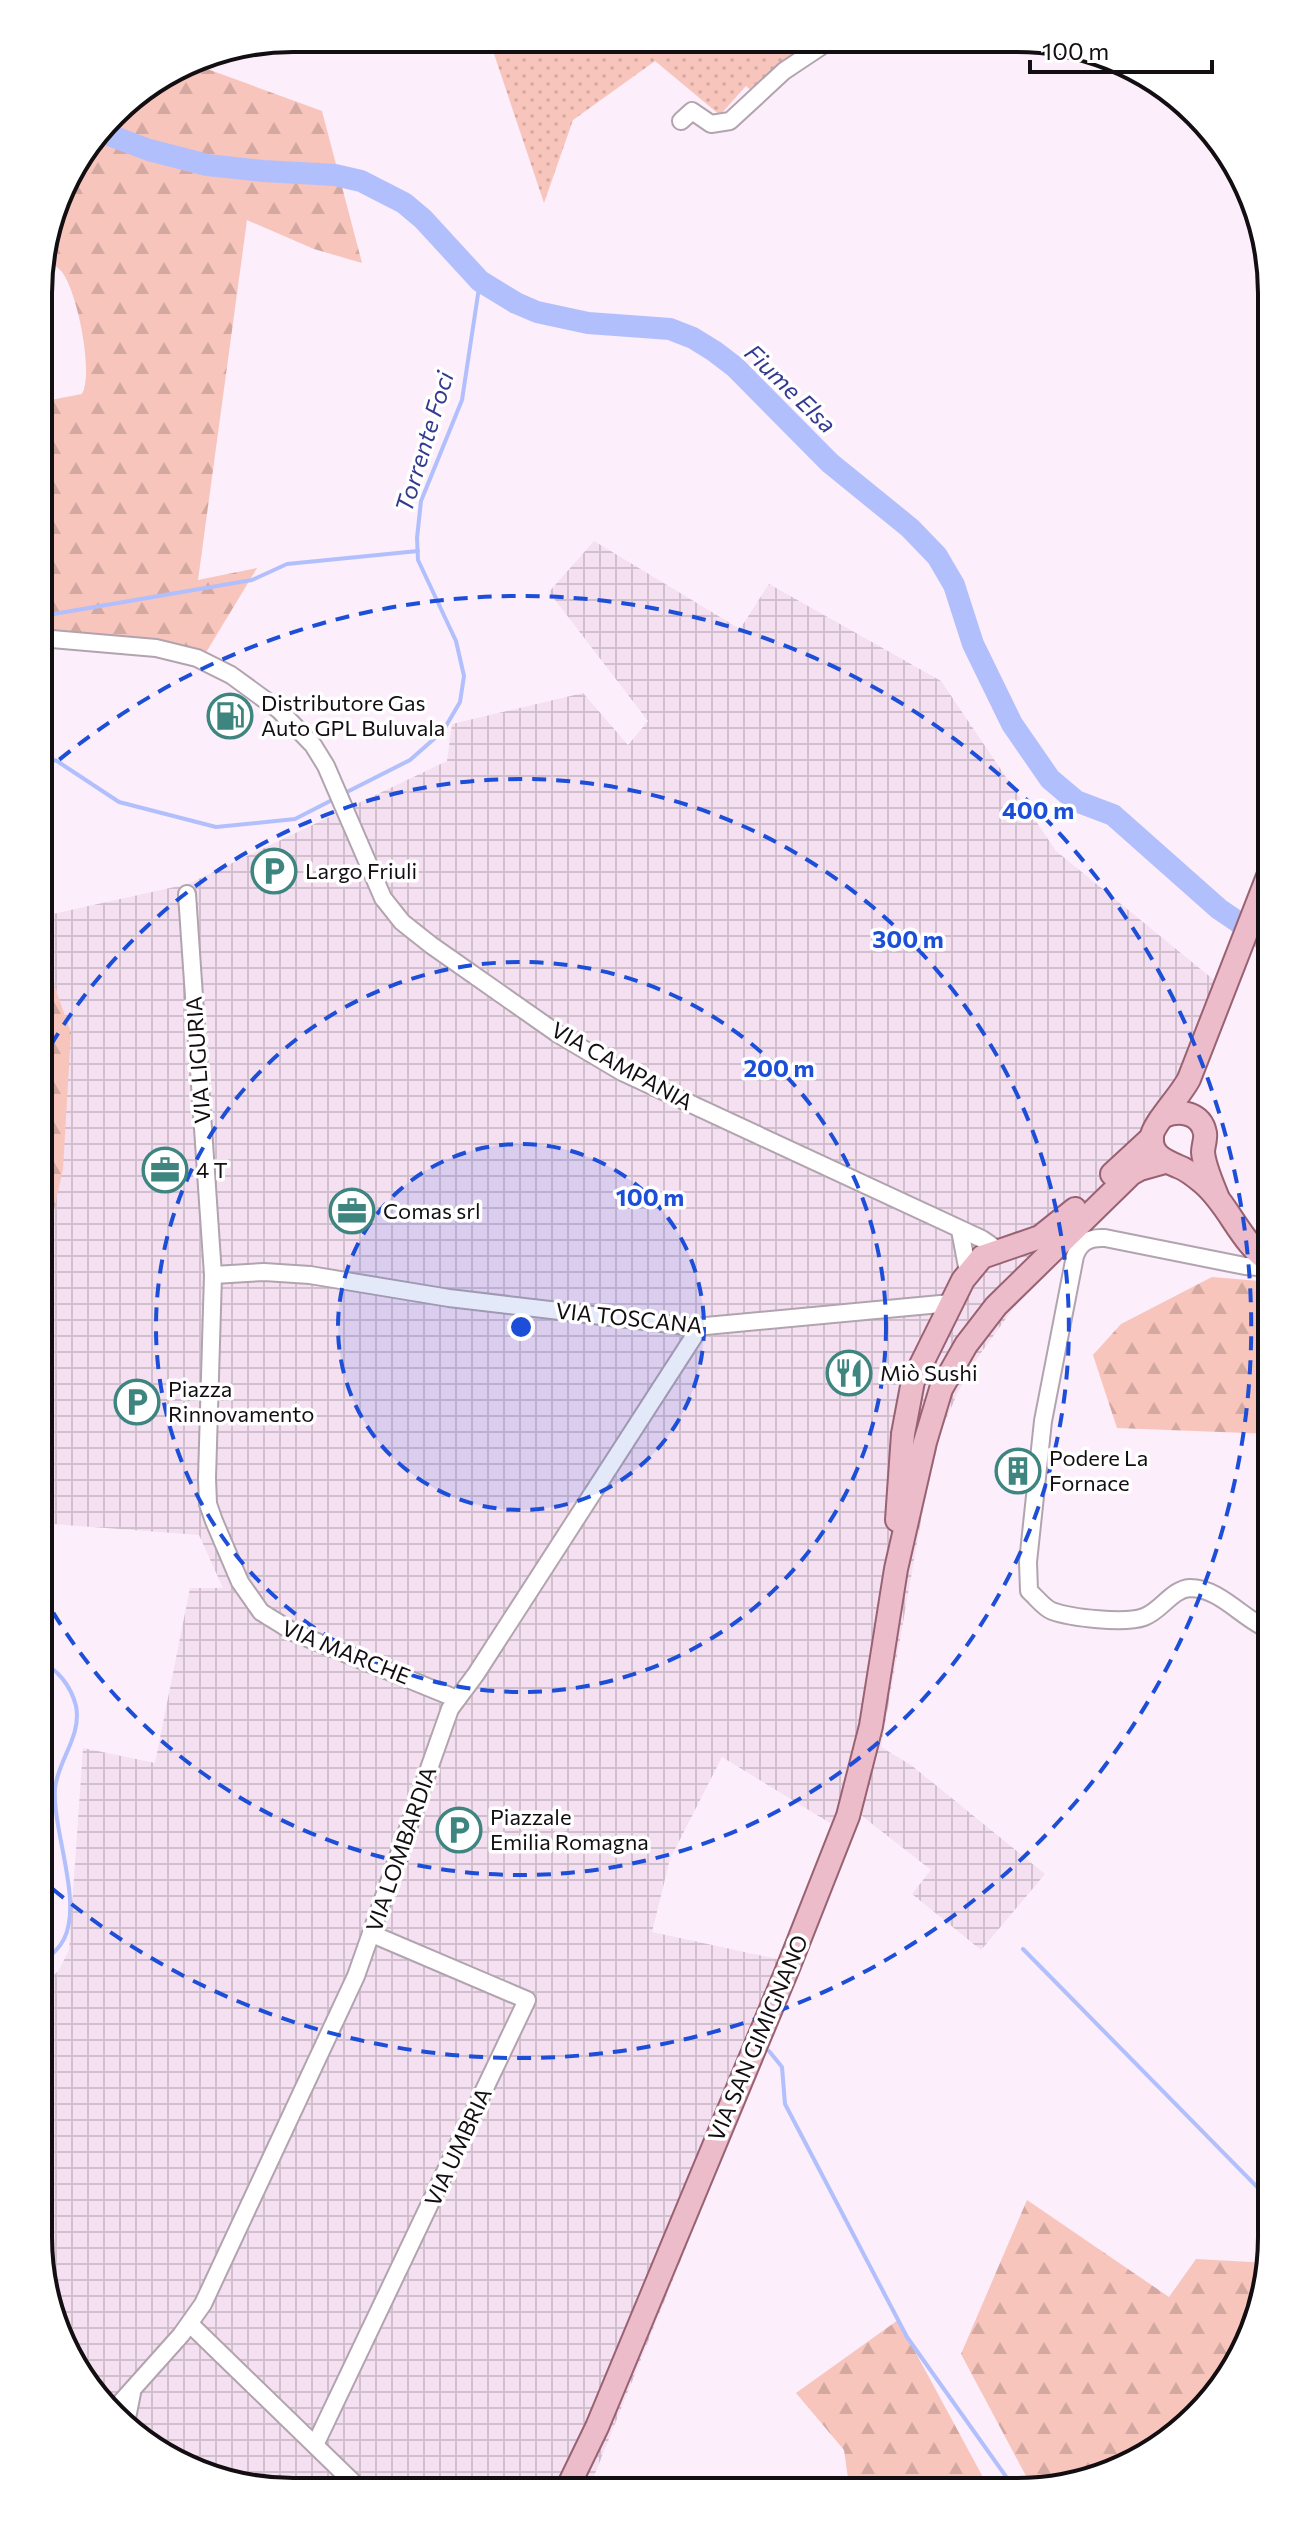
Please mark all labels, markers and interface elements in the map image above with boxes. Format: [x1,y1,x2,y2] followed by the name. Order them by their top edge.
[1030,24,1212,74] scale bar
[1042,36,1109,65] text: 100 m
[739,337,843,438] water label: Fiume Elsa
[388,367,459,515] water label: Torrente Foci
[261,689,445,741] place label: Distributore Gas Auto GPL Buluvala
[206,692,254,740] fuel station icon: Distributore Gas Auto GPL Buluvala
[1002,795,1074,824] text: 400 m
[250,847,298,895] parking icon: Largo Friuli
[305,857,417,884] place label: Largo Friuli
[872,924,944,953] text: 300 m
[180,995,215,1125] street label: VIA LIGURIA
[547,1016,698,1116] street label: VIA CAMPANIA
[744,1053,814,1082] text: 200 m
[141,1146,189,1194] office icon: 4 T
[196,1156,228,1183] place label: 4 T
[616,1182,684,1211] text: 100 m
[328,1187,376,1235] office icon: Comas srl
[383,1197,481,1224] place label: Comas srl
[555,1296,704,1339] street label: VIA TOSCANA
[507,1313,535,1341] centre of rings
[825,1349,873,1397] restaurant icon: Miò Sushi
[880,1359,978,1386] place label: Miò Sushi
[168,1375,314,1427] place label: Piazza Rinnovamento
[113,1378,161,1426] parking icon: Piazza Rinnovamento
[1049,1444,1148,1496] place label: Podere La Fornace
[994,1447,1042,1495] building icon: Podere La Fornace
[278,1614,414,1690] street label: VIA MARCHE
[360,1763,441,1935] street label: VIA LOMBARDIA
[490,1803,649,1855] place label: Piazzale Emilia Romagna
[435,1806,483,1854] parking icon: Piazzale Emilia Romagna
[702,1931,813,2145] street label: VIA SAN GIMIGNANO
[418,2083,497,2210] street label: VIA UMBRIA

